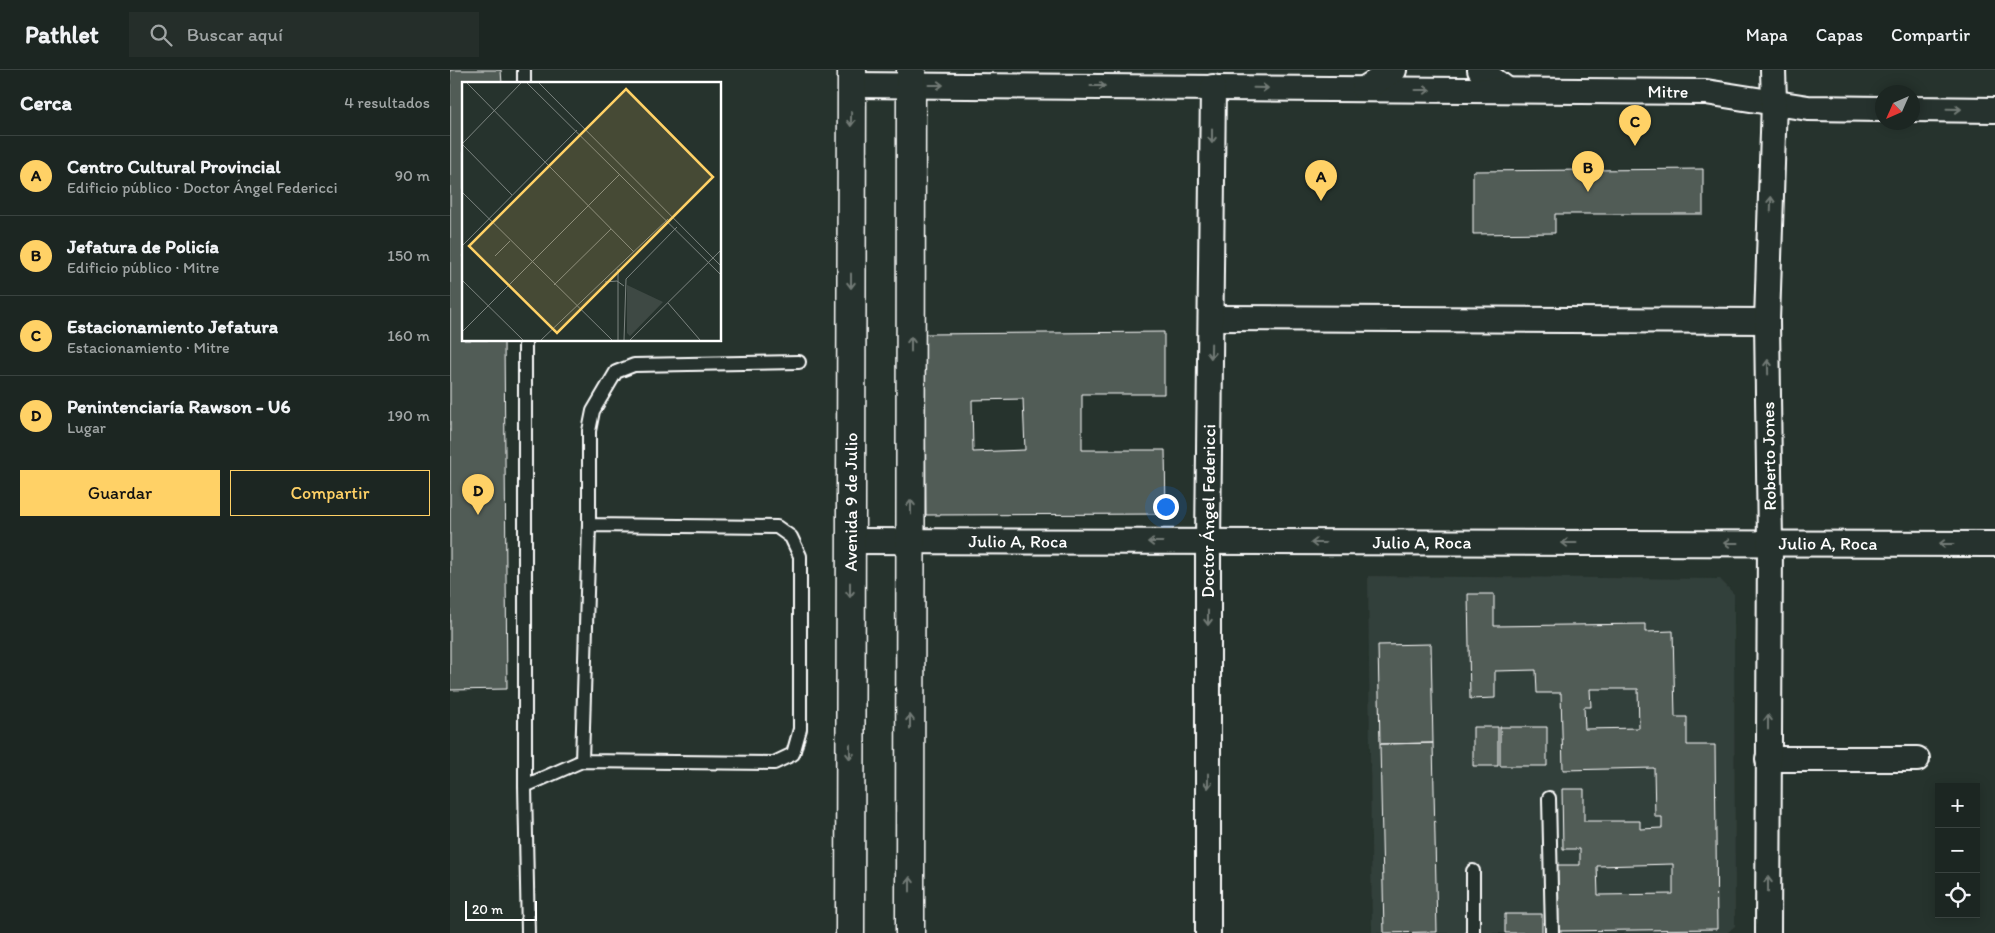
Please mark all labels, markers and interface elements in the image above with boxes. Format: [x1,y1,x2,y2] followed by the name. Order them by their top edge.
[129,12,479,57] search box
[25,20,99,49] text: Pathlet
[147,21,175,49] icon: search
[187,23,283,46] text: Buscar aquí
[1746,24,1788,46] text: Mapa
[1816,24,1863,46] text: Capas
[1891,24,1970,46] text: Compartir
[928,80,944,90] one-way arrow
[1090,81,1106,91] one-way arrow
[1647,81,1689,103] street label: Mitre
[462,82,721,341] inset map
[1252,83,1269,93] one-way arrow
[1415,85,1431,95] one-way arrow
[1875,85,1920,130] north arrow
[20,90,72,115] text: Cerca
[344,93,430,112] text: 4 resultados
[1619,105,1651,146] pin: C
[1945,105,1961,114] one-way arrow
[846,110,856,126] one-way arrow
[1208,128,1217,144] one-way arrow
[1572,151,1604,192] pin: B
[67,155,281,178] text: Centro Cultural Provincial
[1305,160,1337,201] pin: A
[31,166,41,185] text: A
[395,166,430,185] text: 90 m
[67,178,338,197] text: Edificio público · Doctor Ángel Federicci
[1766,197,1775,213] one-way arrow
[67,235,219,258] text: Jefatura de Policía
[31,246,41,265] text: B
[387,246,430,265] text: 150 m
[67,258,219,277] text: Edificio público · Mitre
[846,272,856,289] one-way arrow
[67,315,278,338] text: Estacionamiento Jefatura
[31,326,41,345] text: C
[387,326,430,345] text: 160 m
[906,337,916,353] one-way arrow
[67,338,230,357] text: Estacionamiento · Mitre
[1206,342,1216,359] one-way arrow
[1763,359,1773,376] one-way arrow
[67,395,291,418] text: Penintenciaría Rawson - U6
[1757,401,1781,511] street label: Roberto Jones
[31,406,41,425] text: D
[387,406,430,425] text: 190 m
[67,418,106,437] text: Lugar
[1197,424,1220,598] street label: Doctor Ángel Federicci
[840,432,862,572] street label: Avenida 9 de Julio
[20,470,220,516] button: Guardar
[230,470,430,516] button: Compartir
[462,474,494,515] pin: D
[1153,494,1179,520] your location
[906,499,916,516] one-way arrow
[969,530,1068,553] street label: Julio A, Roca
[1373,531,1472,554] street label: Julio A, Roca
[1779,532,1878,555] street label: Julio A, Roca
[1147,537,1164,547] one-way arrow
[1310,538,1326,548] one-way arrow
[1561,538,1578,548] one-way arrow
[1724,538,1740,548] one-way arrow
[1939,539,1955,549] one-way arrow
[845,582,855,598] one-way arrow
[1203,610,1213,626] one-way arrow
[906,714,915,730] one-way arrow
[1763,714,1773,730] one-way arrow
[845,744,855,760] one-way arrow
[1203,772,1213,789] one-way arrow
[1935,783,1980,918] map controls
[1935,783,1980,828] button: +
[1935,828,1980,873] button: −
[1935,873,1980,918] button: locate
[905,877,915,893] one-way arrow
[1763,877,1773,893] one-way arrow
[465,898,538,921] scale bar
[472,901,503,918] text: 20 m

